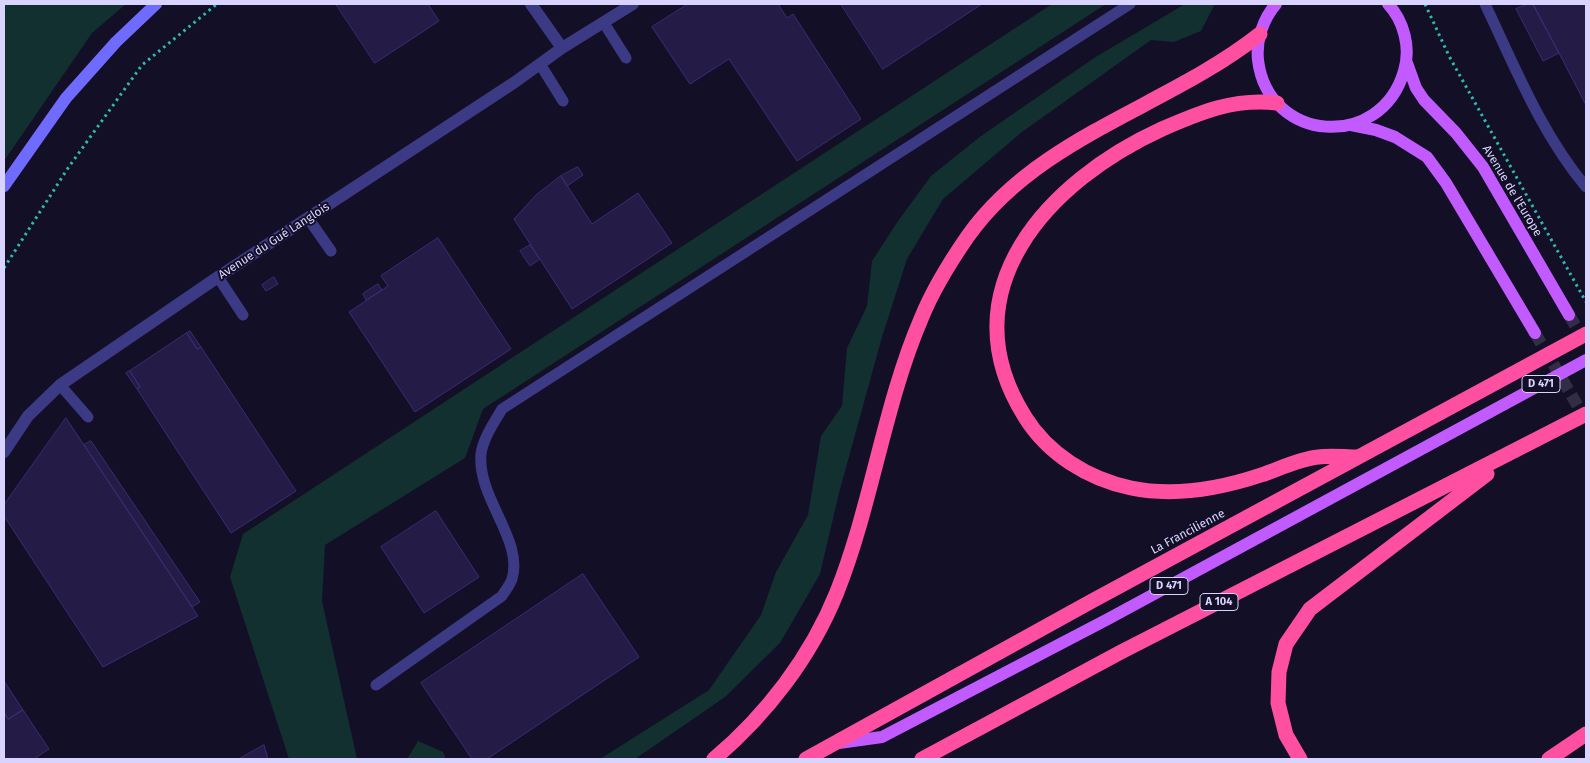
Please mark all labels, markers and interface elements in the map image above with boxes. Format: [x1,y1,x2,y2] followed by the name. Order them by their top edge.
[1479,143,1545,239] street label: Avenue de l'Europe
[216,200,332,282] street label: Avenue du Gué Langlois
[1522,376,1560,392] road number: D 471
[1148,506,1228,558] street label: La Francilienne
[1150,578,1188,594] road number: D 471
[1200,594,1238,610] road number: A 104

